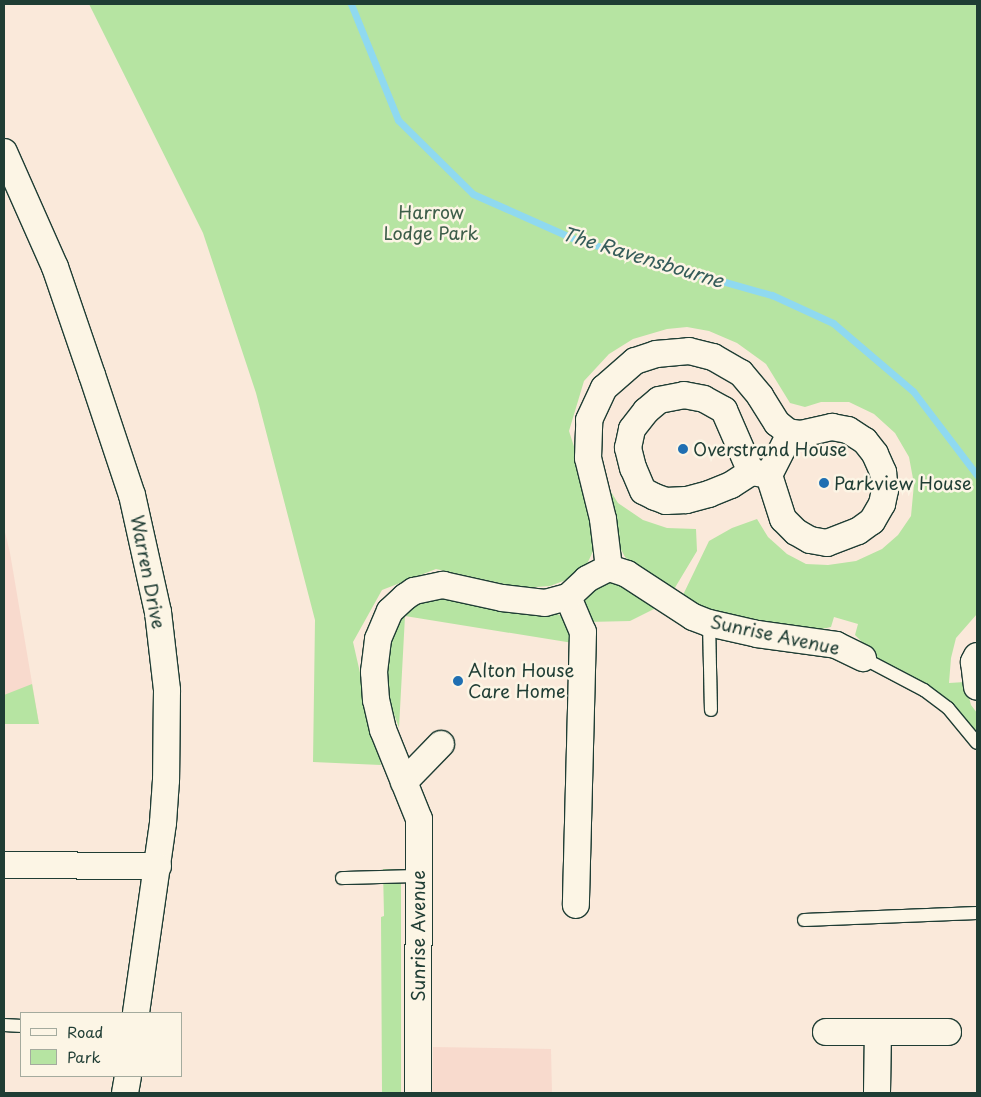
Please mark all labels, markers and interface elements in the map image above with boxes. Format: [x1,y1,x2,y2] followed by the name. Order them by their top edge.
[383,202,479,244] park label: Harrow Lodge Park
[559,222,727,292] water label: The Ravensbourne
[693,438,848,460] place label: Overstrand House
[677,443,689,455] marker: Overstrand House
[834,472,971,494] place label: Parkview House
[818,477,830,489] marker: Parkview House
[126,513,170,631] street label: Warren Drive
[709,611,841,659] street label: Sunrise Avenue
[468,660,574,702] place label: Alton House Care Home
[452,675,464,687] marker: Alton House Care Home
[407,870,429,1002] street label: Sunrise Avenue
[20,1012,182,1077] legend
[67,1020,103,1043] text: Road
[67,1045,101,1068] text: Park

